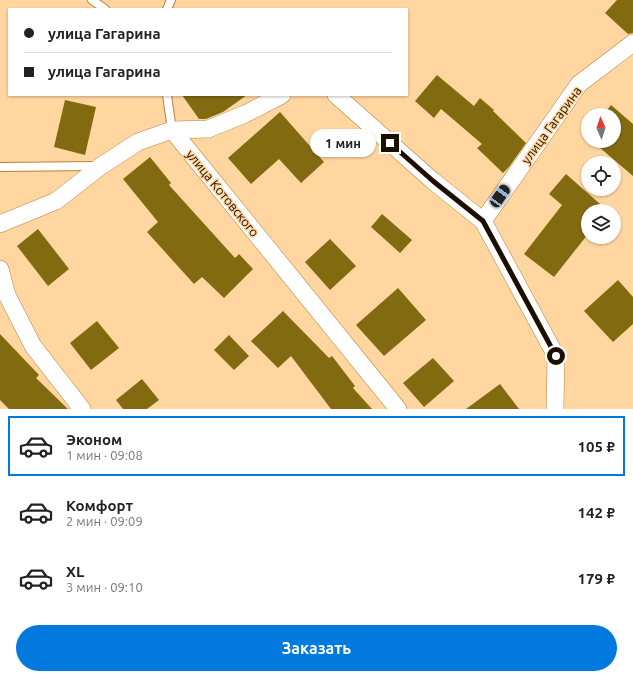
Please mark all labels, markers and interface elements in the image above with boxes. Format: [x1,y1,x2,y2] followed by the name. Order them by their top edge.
[48,25,161,42] text: улица Гагарина
[48,63,161,80] text: улица Гагарина
[518,84,584,166] street label: улица Гагарина
[581,108,621,148] north arrow
[581,108,621,244] map controls
[310,129,376,157] callout: 1 мин
[381,134,399,152] route end
[325,136,361,150] text: 1 мин
[184,147,262,239] street label: улица Котовского
[581,156,621,196] button: locate
[488,183,512,209] car
[581,204,621,244] button: layers
[547,347,565,365] route start
[18,428,54,464] icon: car
[66,431,122,448] text: Эконом
[578,438,615,455] text: 105 ₽
[66,448,143,462] text: 1 мин · 09:08
[18,494,54,530] icon: car
[66,497,133,514] text: Комфорт
[578,504,615,521] text: 142 ₽
[66,514,143,528] text: 2 мин · 09:09
[18,560,54,596] icon: car
[66,563,84,580] text: XL
[578,570,615,587] text: 179 ₽
[66,580,143,594] text: 3 мин · 09:10
[16,625,617,671] button: Заказать

